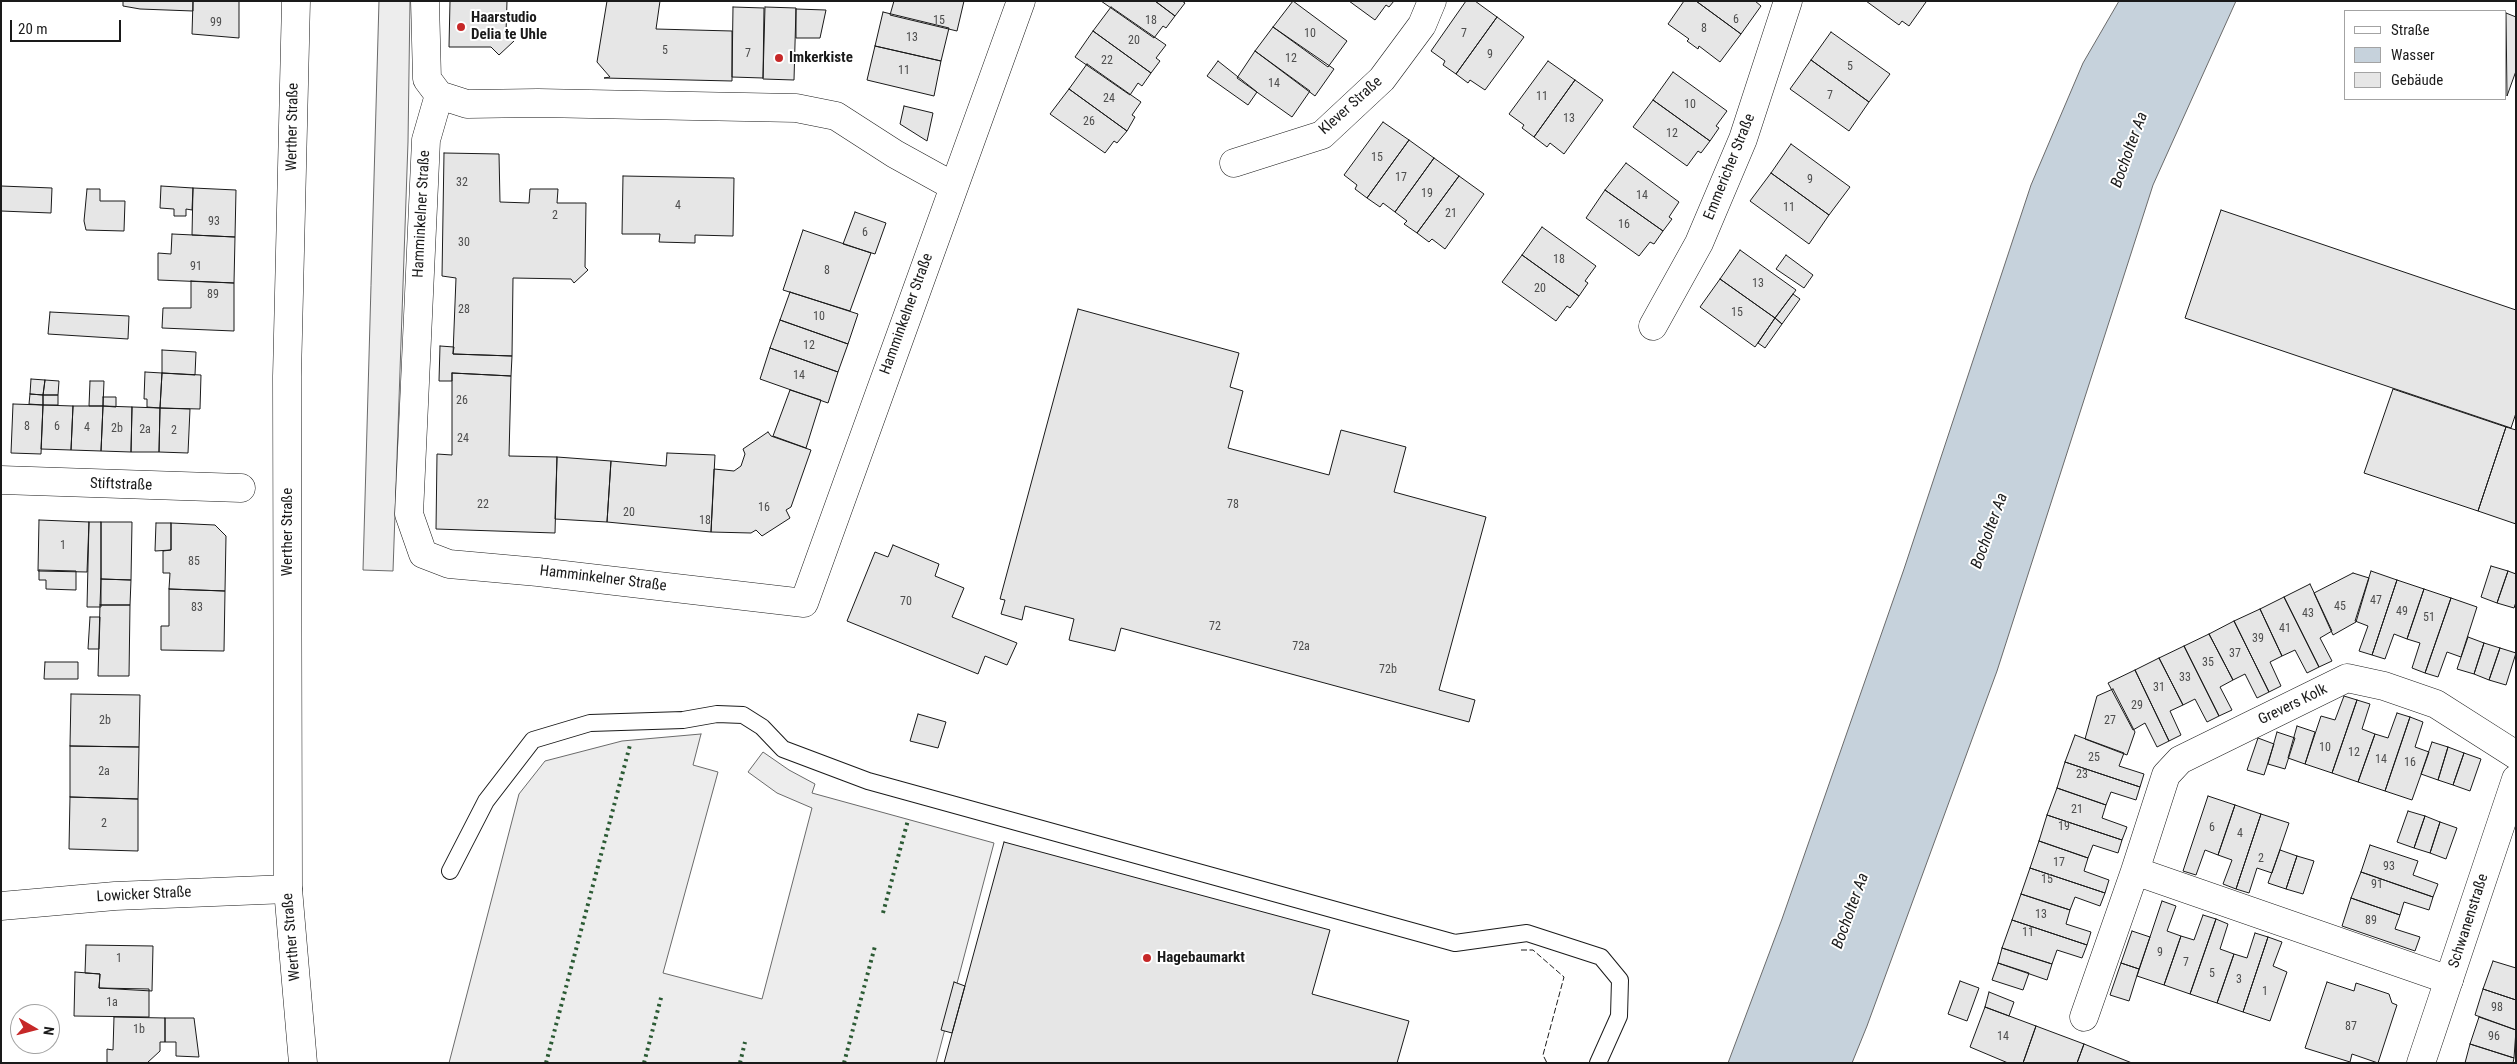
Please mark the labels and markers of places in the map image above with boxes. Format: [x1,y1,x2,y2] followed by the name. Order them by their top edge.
[471,9,547,44] place label: Haarstudio Delia te Uhle
[455,21,467,33] marker: Haarstudio Delia te Uhle
[789,49,853,67] place label: Imkerkiste
[773,52,785,64] marker: Imkerkiste
[1157,949,1245,967] place label: Hagebaumarkt
[1141,952,1153,964] marker: Hagebaumarkt

